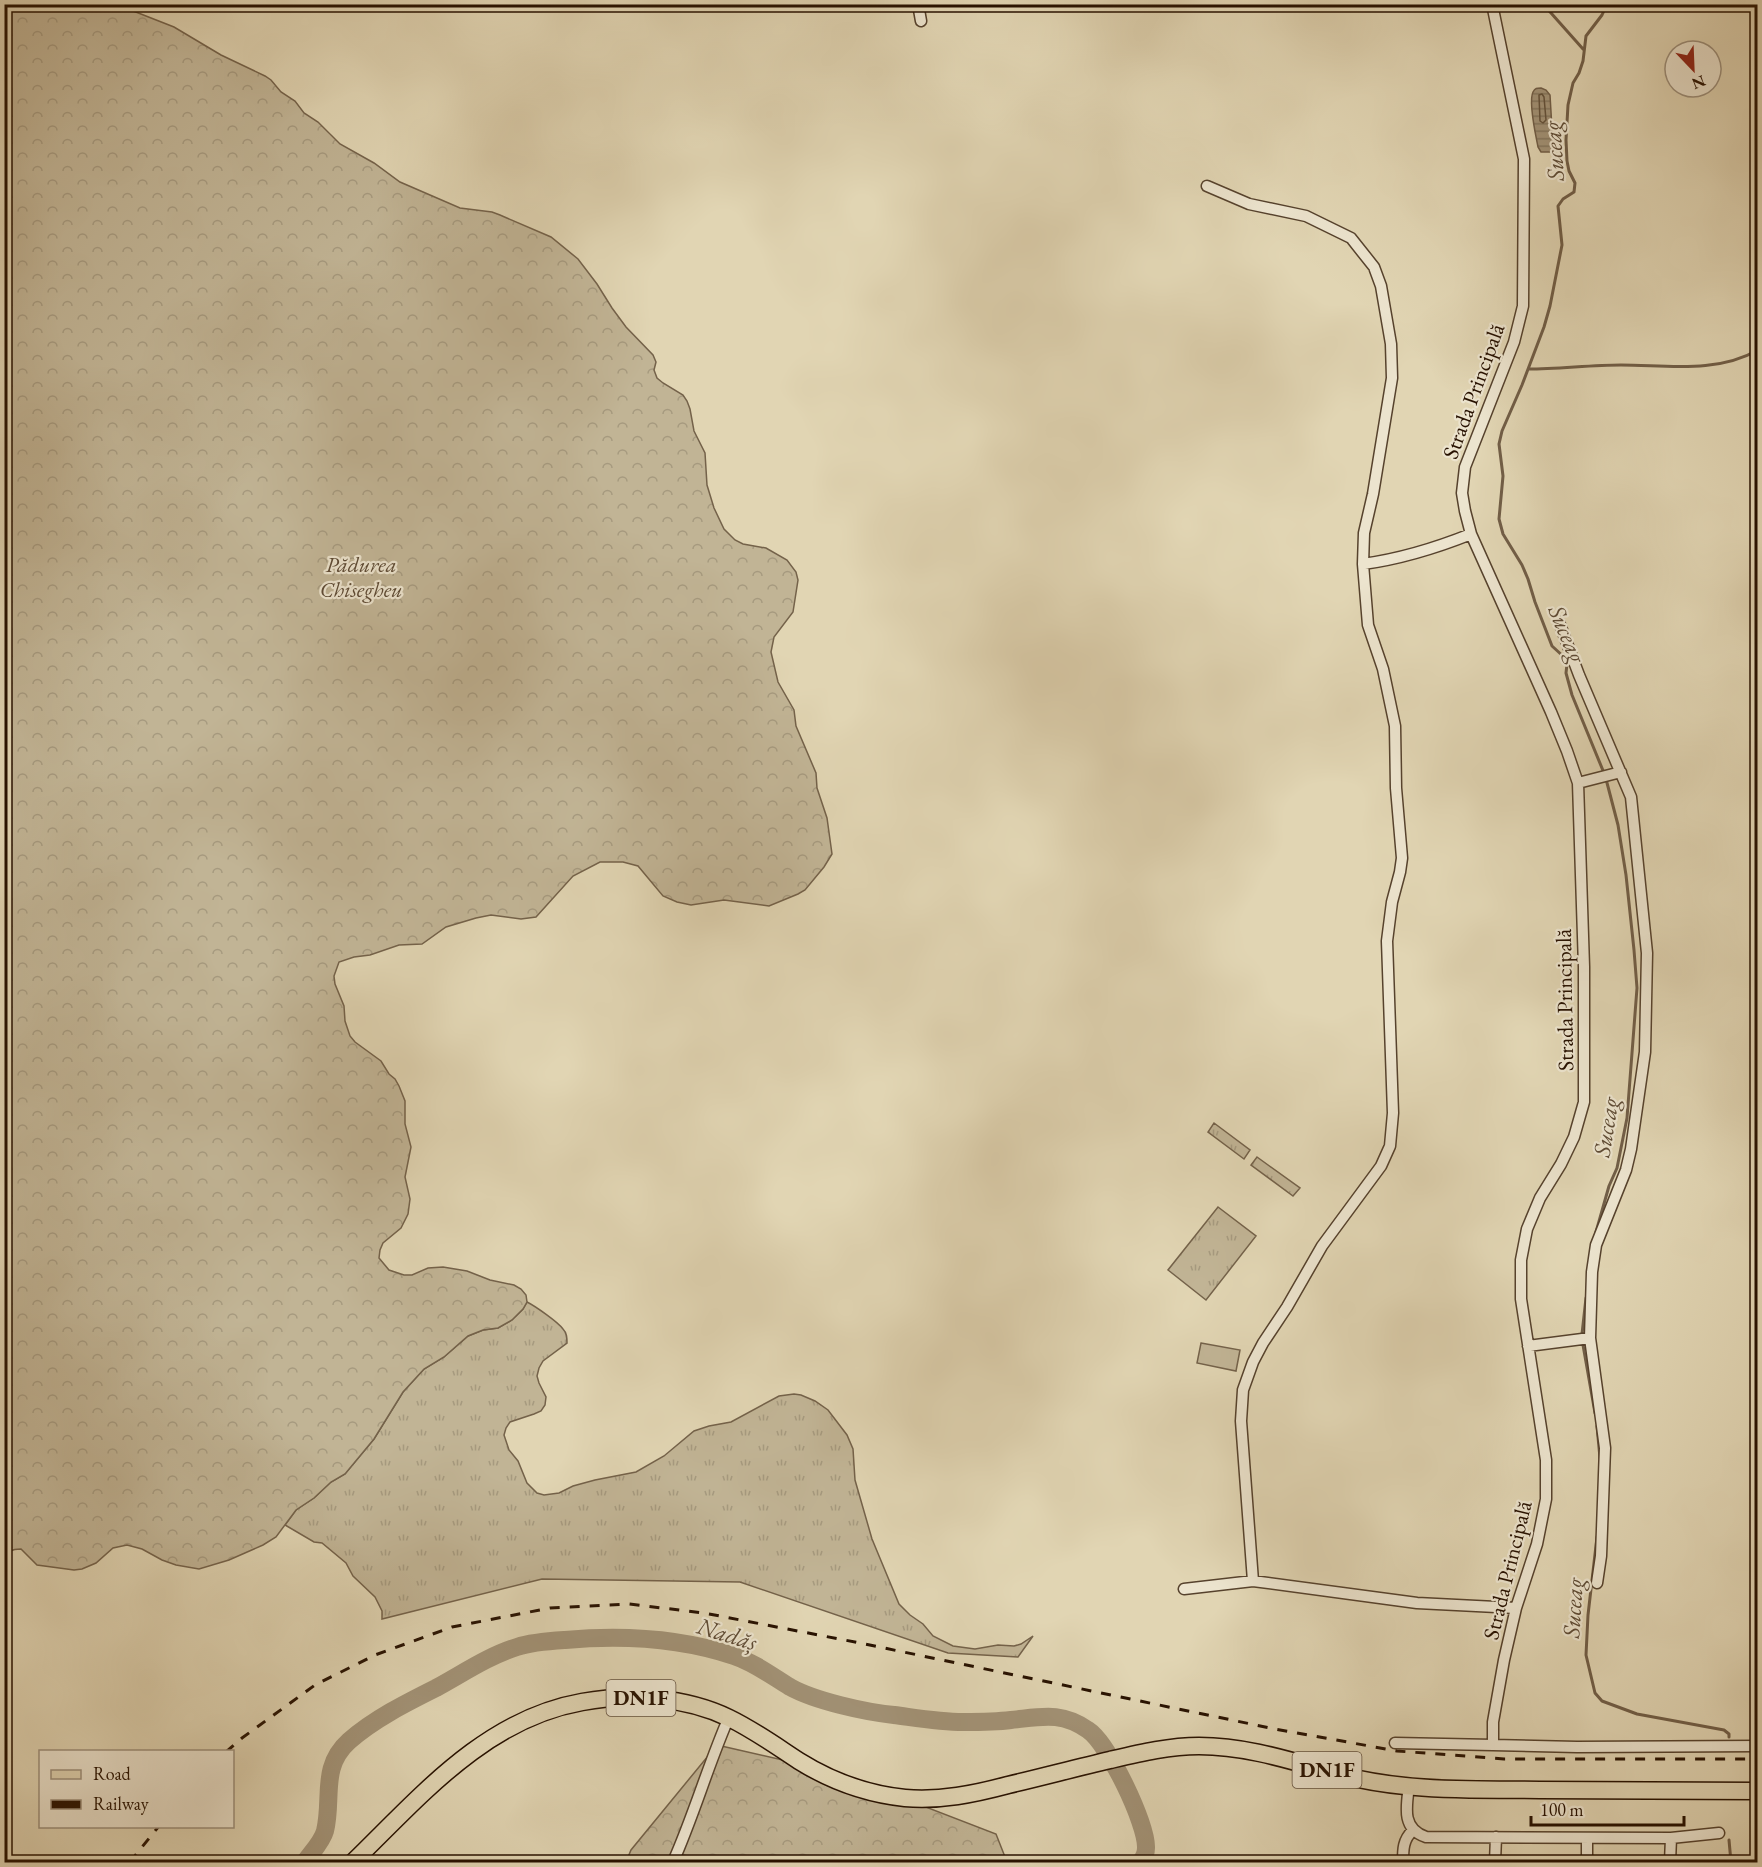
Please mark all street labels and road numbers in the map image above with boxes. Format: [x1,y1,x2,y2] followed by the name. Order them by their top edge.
[1436,319,1511,463] street label: Strada Principală
[1549,928,1580,1071] street label: Strada Principală
[1476,1497,1539,1643] street label: Strada Principală
[606,1680,676,1716] road number: DN1F
[1292,1752,1362,1788] road number: DN1F

